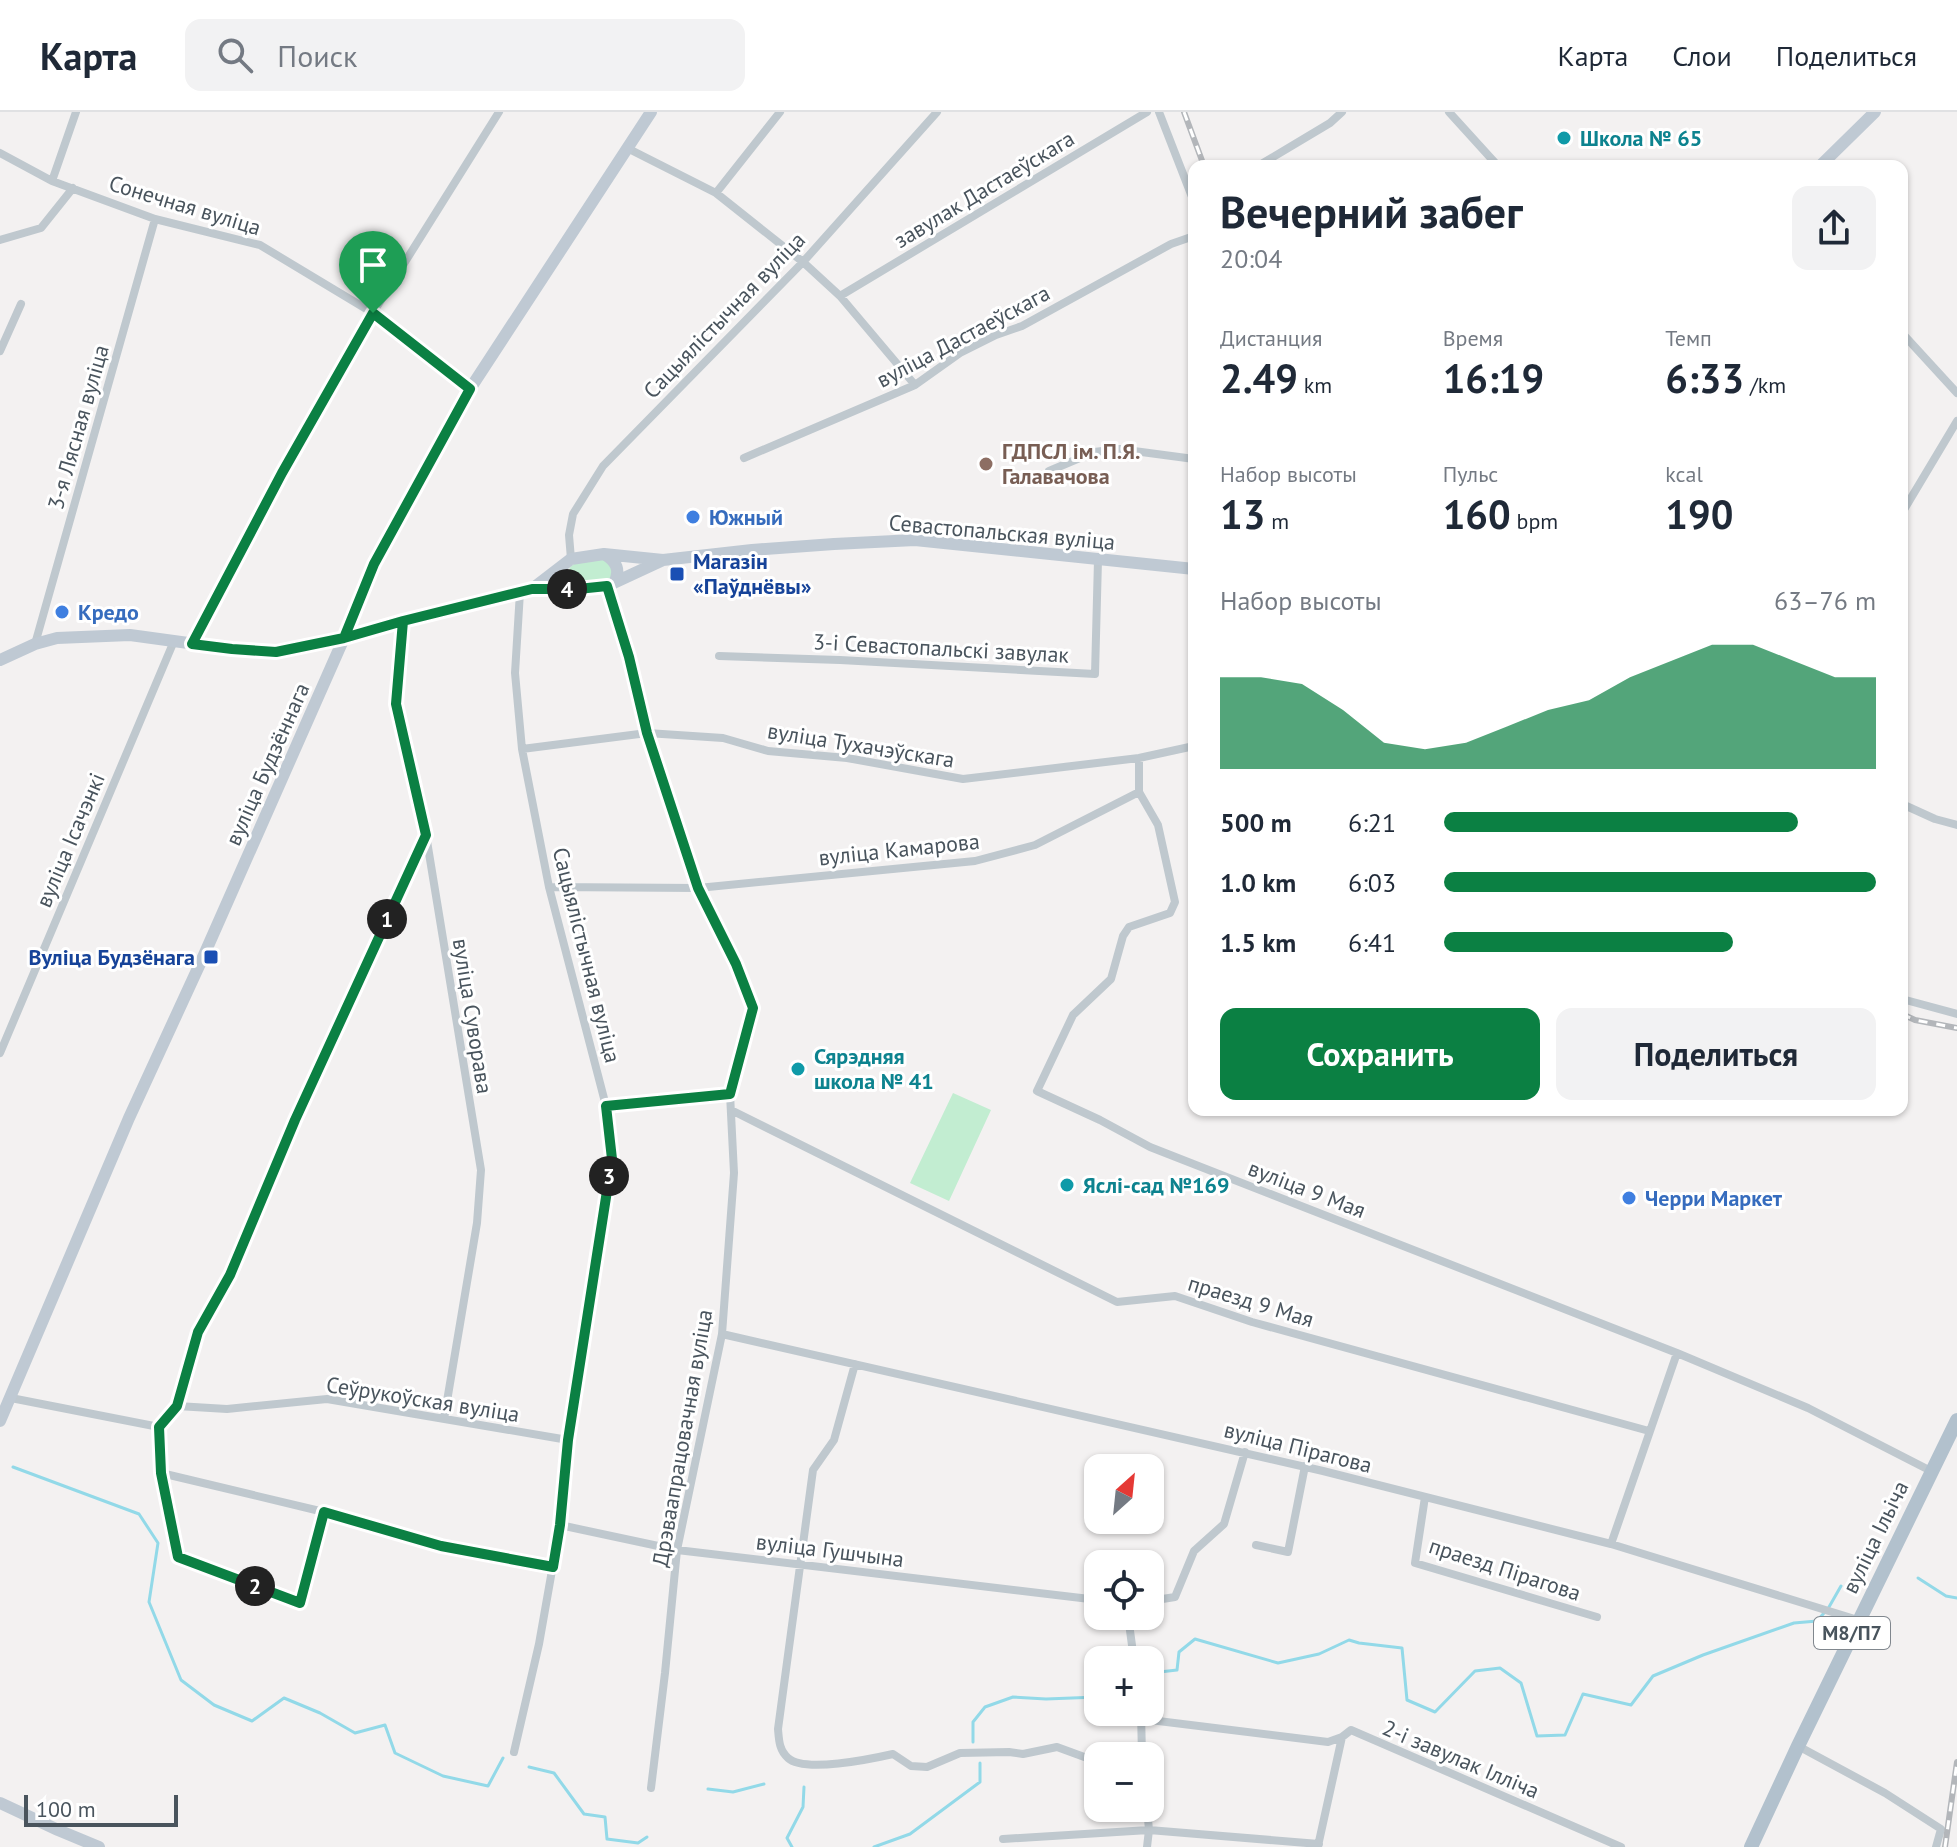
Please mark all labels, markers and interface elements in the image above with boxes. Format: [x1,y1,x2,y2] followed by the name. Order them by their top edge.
[185,19,745,91] search box
[40,31,137,80] text: Карта
[213,33,257,77] icon: search
[277,36,357,75] text: Поиск
[1558,37,1628,74] text: Карта
[1672,37,1732,74] text: Слои
[1776,37,1917,74] text: Поделиться
[889,124,1079,254] street label: завулак Дастаеўскага
[1580,124,1702,152] place label: Школа № 65
[1555,129,1573,147] marker: Школа № 65
[106,169,264,241] street label: Сонечная вуліца
[1220,183,1523,240] text: Вечерний забег
[1792,186,1876,270] button: share
[637,226,811,404] street label: Сацыялістычная вуліца
[339,231,407,313] pin
[1220,242,1282,275] text: 20:04
[351,243,395,287] icon: arrive
[872,278,1054,394] street label: вуліца Дастаеўскага
[1220,324,1322,352] text: Дистанция
[1443,324,1503,352] text: Время
[1665,324,1712,352] text: Темп
[41,341,115,513] street label: 3-я Лясная вуліца
[1220,352,1298,404] text: 2.49
[1443,352,1544,404] text: 16:19
[1665,352,1744,404] text: 6:33
[1298,371,1332,399] text: km
[1744,371,1786,399] text: /km
[1002,437,1140,490] place label: ГДПСЛ ім. П.Я. Галавачова
[977,455,995,473] marker: ГДПСЛ ім. П.Я. Галавачова
[1220,460,1357,488] text: Набор высоты
[1443,460,1498,488] text: Пульс
[1665,460,1703,488] text: kcal
[1220,488,1265,540] text: 13
[1443,488,1511,540] text: 160
[1665,488,1733,540] text: 190
[709,503,783,531] place label: Южный
[1265,507,1289,535] text: m
[1511,507,1558,535] text: bpm
[684,508,702,526] marker: Южный
[888,508,1116,556] street label: Севастопальская вуліца
[693,547,812,600] place label: Магазін «Паўднёвы»
[668,565,686,583] marker: Магазін «Паўднёвы»
[547,569,587,609] pin: 4
[561,575,573,603] text: 4
[1220,584,1382,617] text: Набор высоты
[1774,584,1876,617] text: 63–76 m
[78,598,139,626] place label: Кредо
[53,603,71,621] marker: Кредо
[812,627,1070,669] street label: 3-і Севастопальскі завулак
[219,678,315,850] street label: вуліца Будзённага
[765,716,957,774] street label: вуліца Тухачэўскага
[29,769,111,911] street label: вуліца Ісачэнкі
[1220,806,1292,839] text: 500 m
[1348,806,1396,839] text: 6:21
[817,827,981,871] street label: вуліца Камарова
[547,844,627,1066] street label: Сацыялістычная вуліца
[1220,866,1296,899] text: 1.0 km
[1348,866,1396,899] text: 6:03
[367,899,407,939] pin: 1
[381,905,393,933] text: 1
[1220,926,1296,959] text: 1.5 km
[1348,926,1396,959] text: 6:41
[447,936,499,1096] street label: вуліца Суворава
[28,943,195,971] place label: Вуліца Будзёнага
[202,948,220,966] marker: Вуліца Будзёнага
[1220,1008,1540,1100] button: Сохранить
[1556,1008,1876,1100] button: Поделиться
[814,1042,934,1095] place label: Сярэдняя школа № 41
[789,1060,807,1078] marker: Сярэдняя школа № 41
[1244,1154,1370,1224] street label: вуліца 9 Мая
[589,1156,629,1196] pin: 3
[603,1162,615,1190] text: 3
[1083,1171,1229,1199] place label: Яслі-сад №169
[1058,1176,1076,1194] marker: Яслі-сад №169
[1645,1184,1783,1212] place label: Черри Маркет
[1620,1189,1638,1207] marker: Черри Маркет
[1185,1269,1317,1333] street label: праезд 9 Мая
[646,1307,718,1569] street label: Дрэваапрацовачная вуліца
[324,1370,522,1428] street label: Сеўрукоўская вуліца
[1221,1415,1375,1479] street label: вуліца Пірагова
[1084,1454,1164,1534] north arrow
[1084,1454,1164,1822] map controls
[1836,1476,1914,1598] street label: вуліца Ільіча
[755,1527,905,1573] street label: вуліца Гушчына
[1426,1531,1584,1607] street label: праезд Пірагова
[1084,1550,1164,1630] button: locate
[235,1566,275,1606] pin: 2
[249,1572,261,1600] text: 2
[1814,1617,1890,1649] road number: М8/П7
[1084,1646,1164,1726] button: +
[1378,1713,1544,1805] street label: 2-і завулак Ілліча
[1084,1742,1164,1822] button: −
[24,1791,178,1827] scale bar
[36,1795,96,1823] text: 100 m

